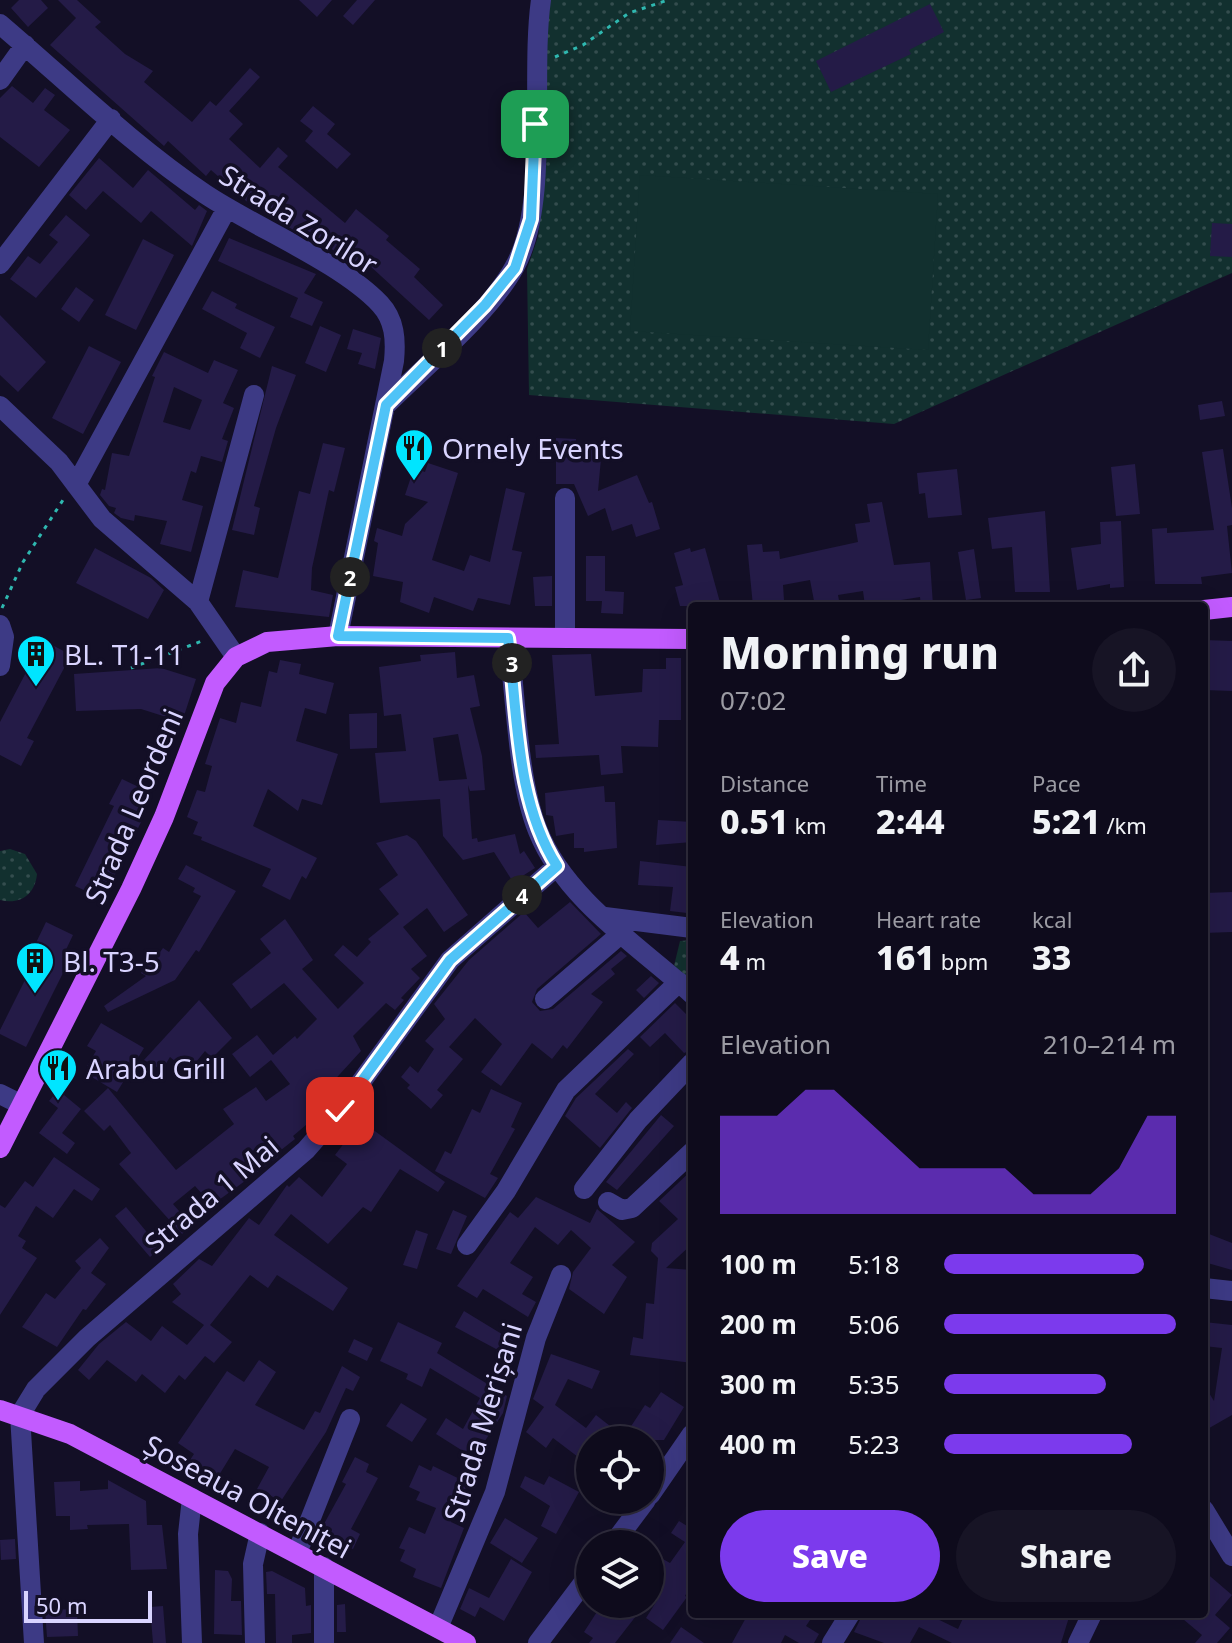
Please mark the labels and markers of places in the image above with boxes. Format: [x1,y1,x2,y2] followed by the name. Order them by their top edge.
[501,90,569,158] pin
[422,328,462,368] pin: 1
[393,427,435,482] restaurant icon: Ornely Events
[442,429,624,467] place label: Ornely Events
[330,557,370,597] pin: 2
[15,633,57,688] building icon: BL. T1-11
[64,635,184,673] place label: BL. T1-11
[492,643,532,683] pin: 3
[502,875,542,915] pin: 4
[14,940,56,995] building icon: Bl. T3-5
[63,942,160,980] place label: Bl. T3-5
[37,1047,79,1102] restaurant icon: Arabu Grill
[86,1049,226,1087] place label: Arabu Grill
[306,1077,374,1145] pin

